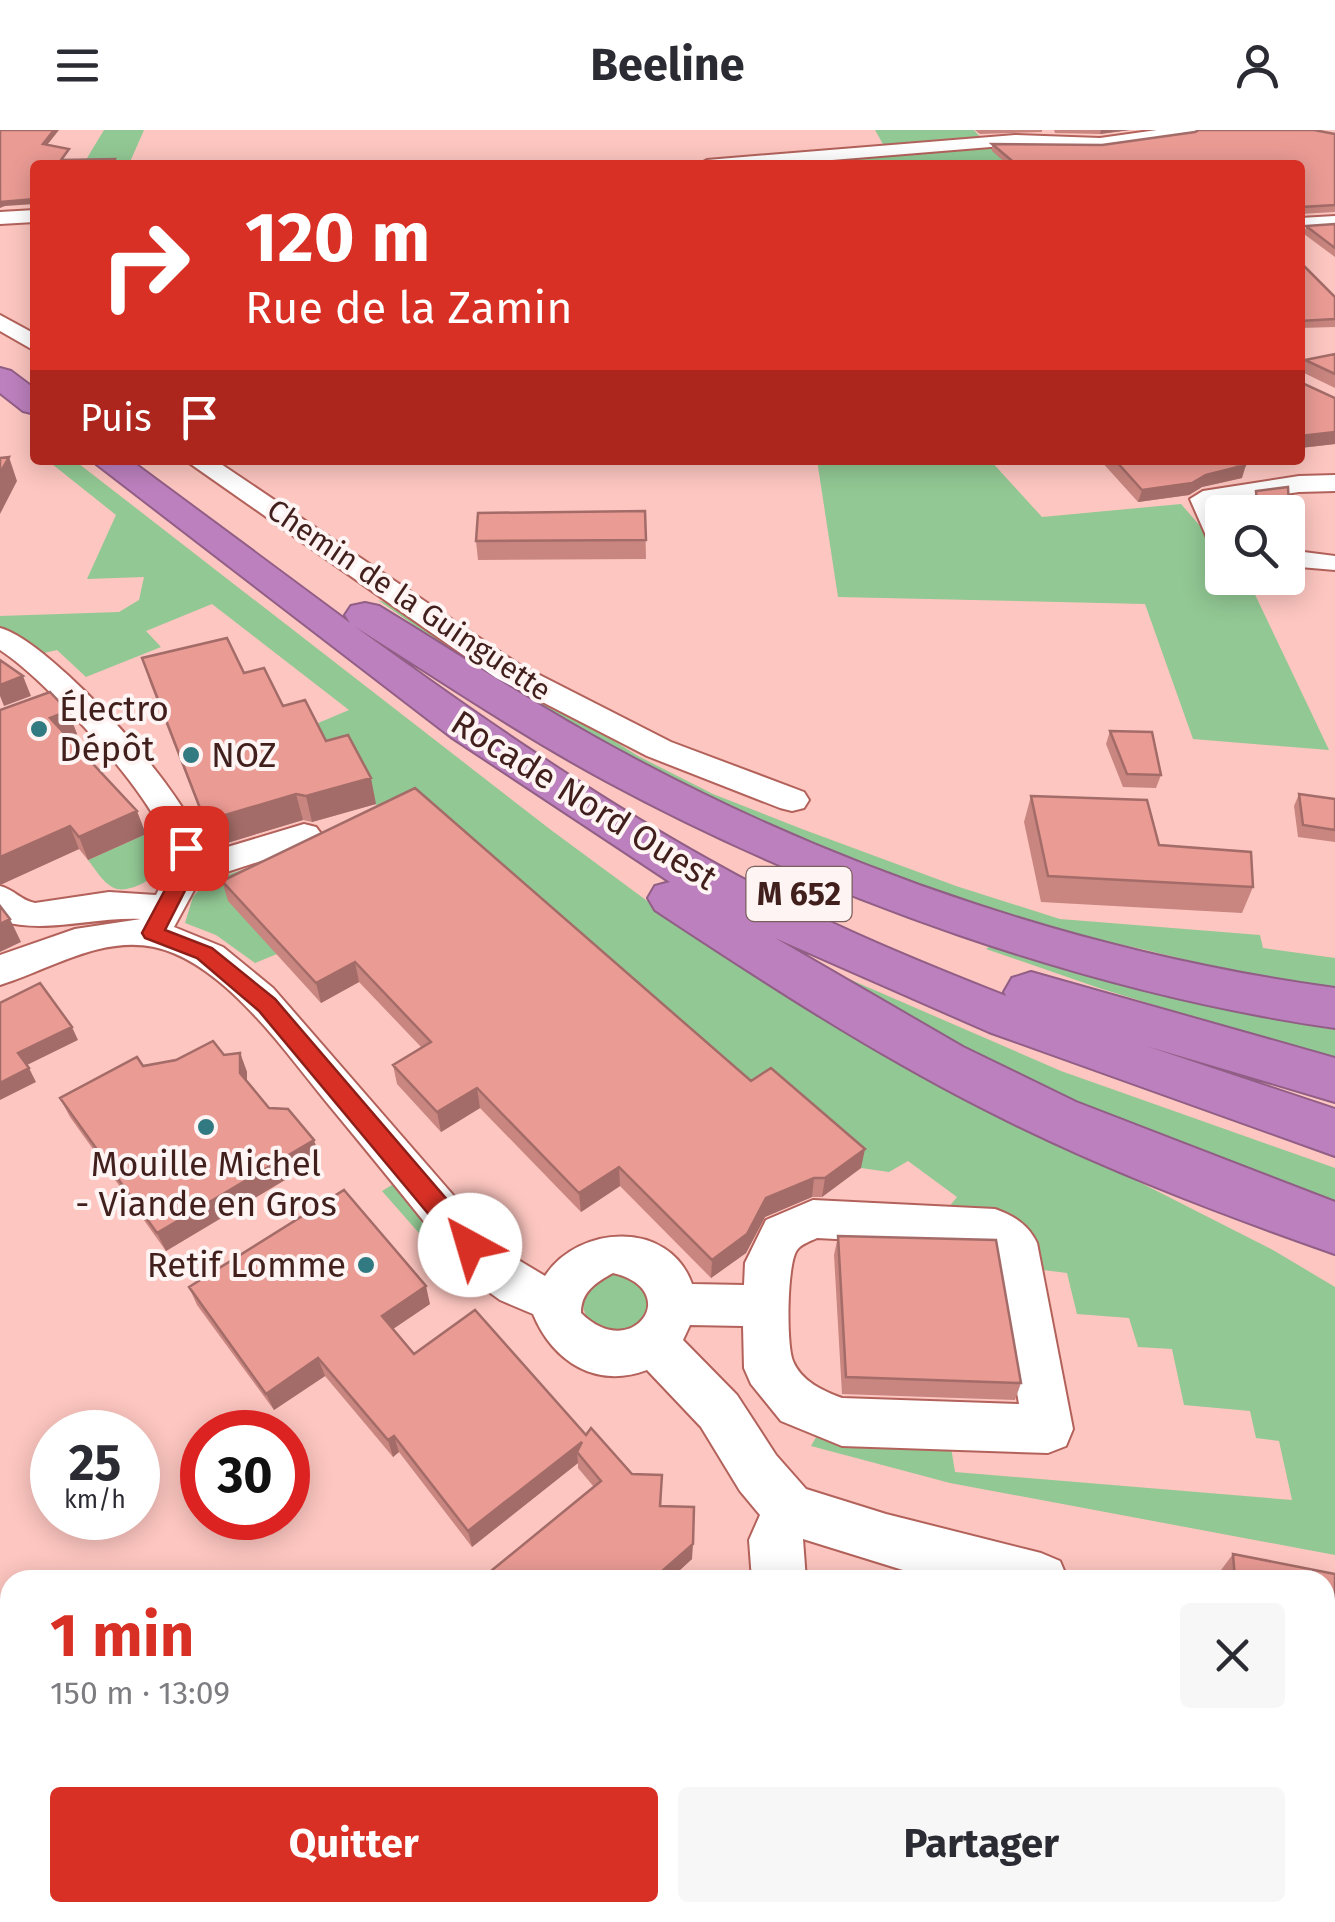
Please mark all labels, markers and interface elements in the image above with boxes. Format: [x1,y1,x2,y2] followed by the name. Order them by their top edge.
[50,38,105,93] icon: menu
[590,38,745,92] text: Beeline
[1230,38,1285,93] icon: person
[245,196,430,280] text: 120 m
[80,200,210,330] icon: right
[245,281,573,335] text: Rue de la Zamin
[172,390,227,445] icon: arrive
[80,395,152,441] text: Puis
[260,492,558,708] street label: Chemin de la Guinguette
[1205,495,1305,595] map controls
[1205,495,1305,595] button: search
[59,688,169,770] place label: Électro Dépôt
[443,701,725,899] street label: Rocade Nord Ouest
[28,718,50,740] marker: Électro Dépôt
[211,734,277,776] place label: NOZ
[180,744,202,766] marker: NOZ
[144,806,229,891] pin
[159,821,214,876] icon: arrive
[746,867,852,921] road number: M 652
[195,1116,217,1138] marker: Mouille Michel - Viande en Gros
[75,1143,337,1225] place label: Mouille Michel - Viande en Gros
[418,1193,522,1297] position arrow
[147,1244,346,1286] place label: Retif Lomme
[355,1254,377,1276] marker: Retif Lomme
[180,1410,310,1540] speed limit sign: 30
[69,1433,121,1493] text: 25
[64,1485,126,1515] text: km/h
[50,1600,194,1672] text: 1 min
[1180,1603,1285,1708] button: close
[50,1674,230,1712] text: 150 m · 13:09
[50,1787,658,1902] button: Quitter
[678,1787,1285,1902] button: Partager

